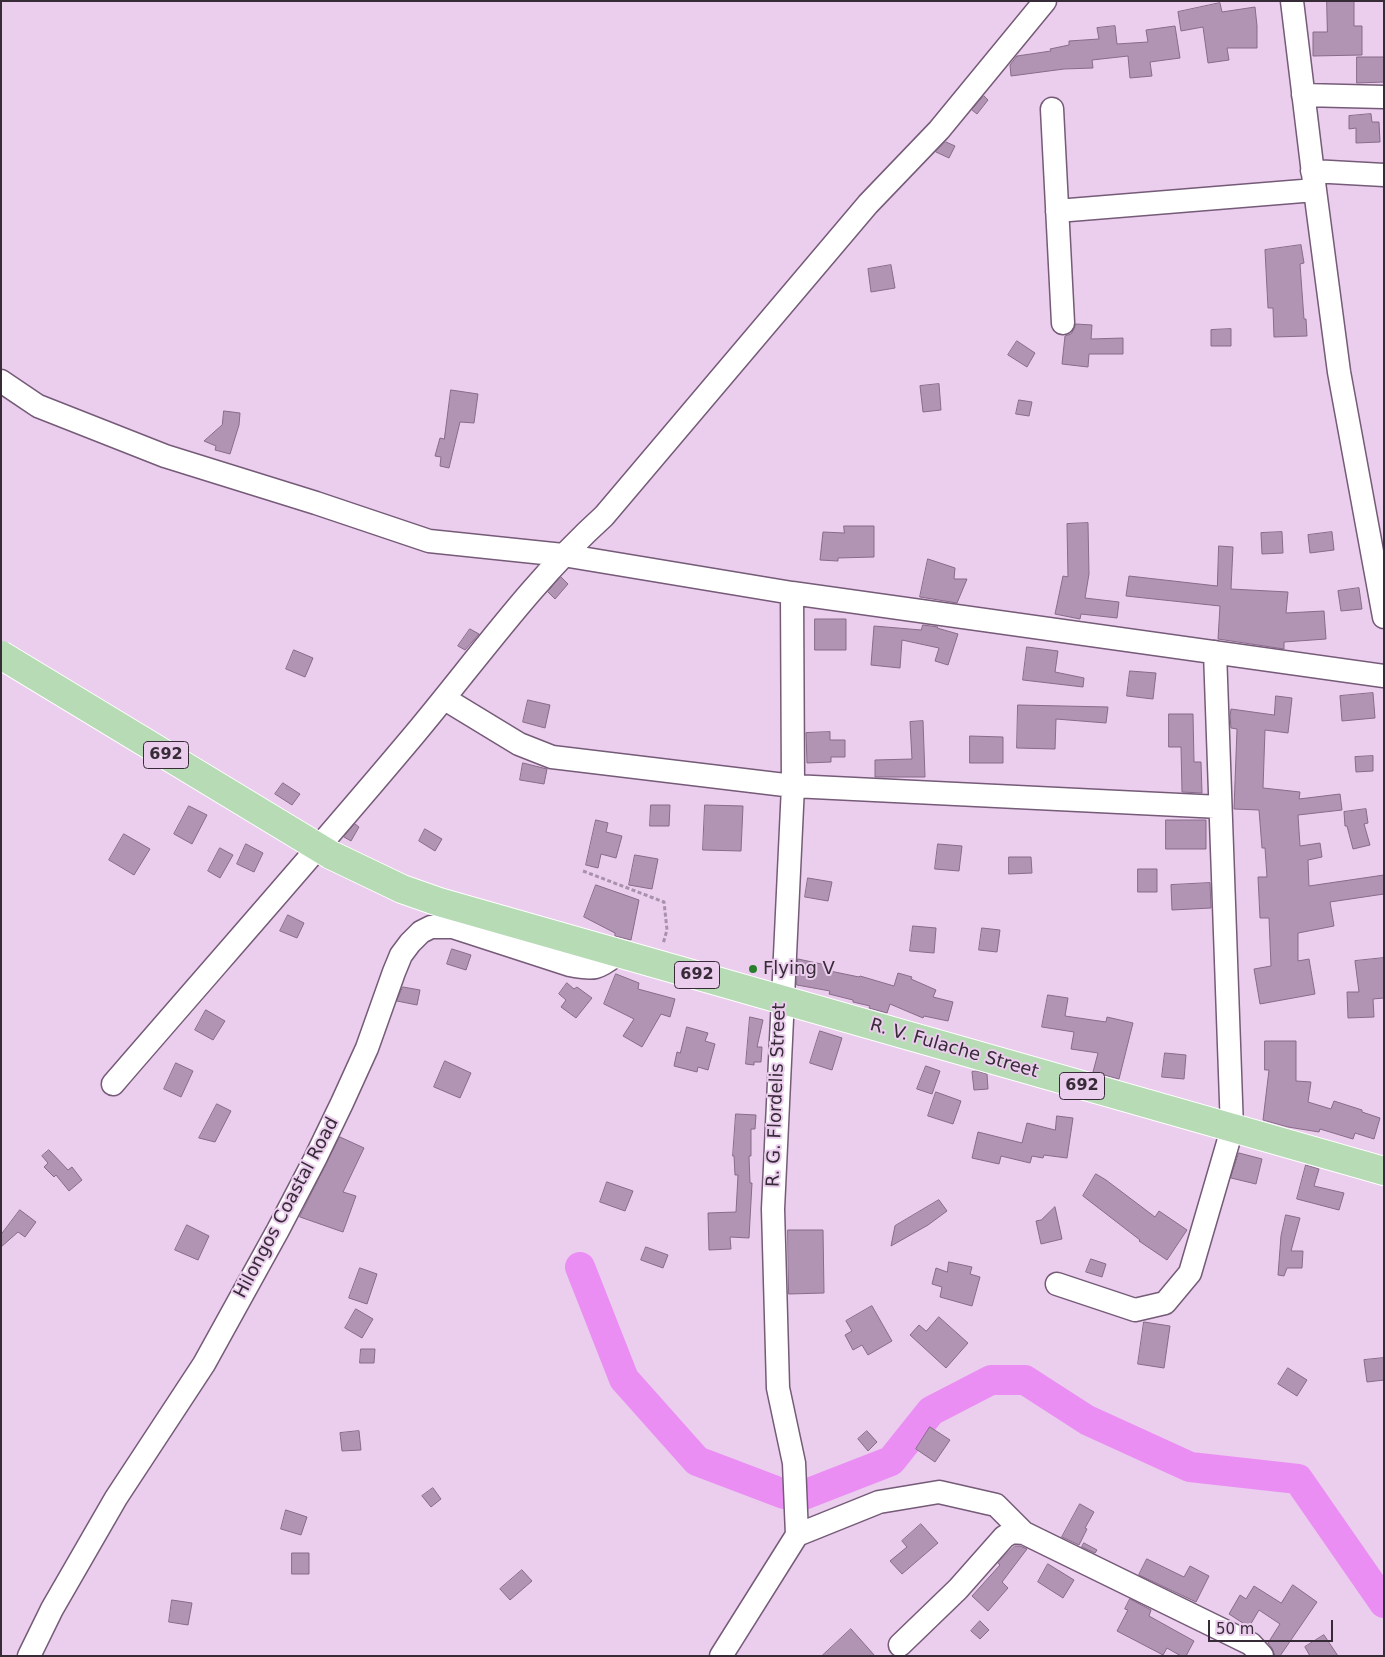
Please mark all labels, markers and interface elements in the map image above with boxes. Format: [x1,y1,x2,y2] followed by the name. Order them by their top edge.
[144,742,188,768] road number: 692
[763,958,835,980] place label: Flying V
[674,962,720,988] road number: 692
[747,963,759,975] marker: Flying V
[763,1002,791,1188] street label: R. G. Flordelis Street
[867,1015,1041,1083] street label: R. V. Fulache Street
[1060,1072,1104,1100] road number: 692
[230,1114,344,1302] street label: Hilongos Coastal Road
[1210,1610,1335,1642] scale bar
[1216,1620,1254,1638] text: 50 m

